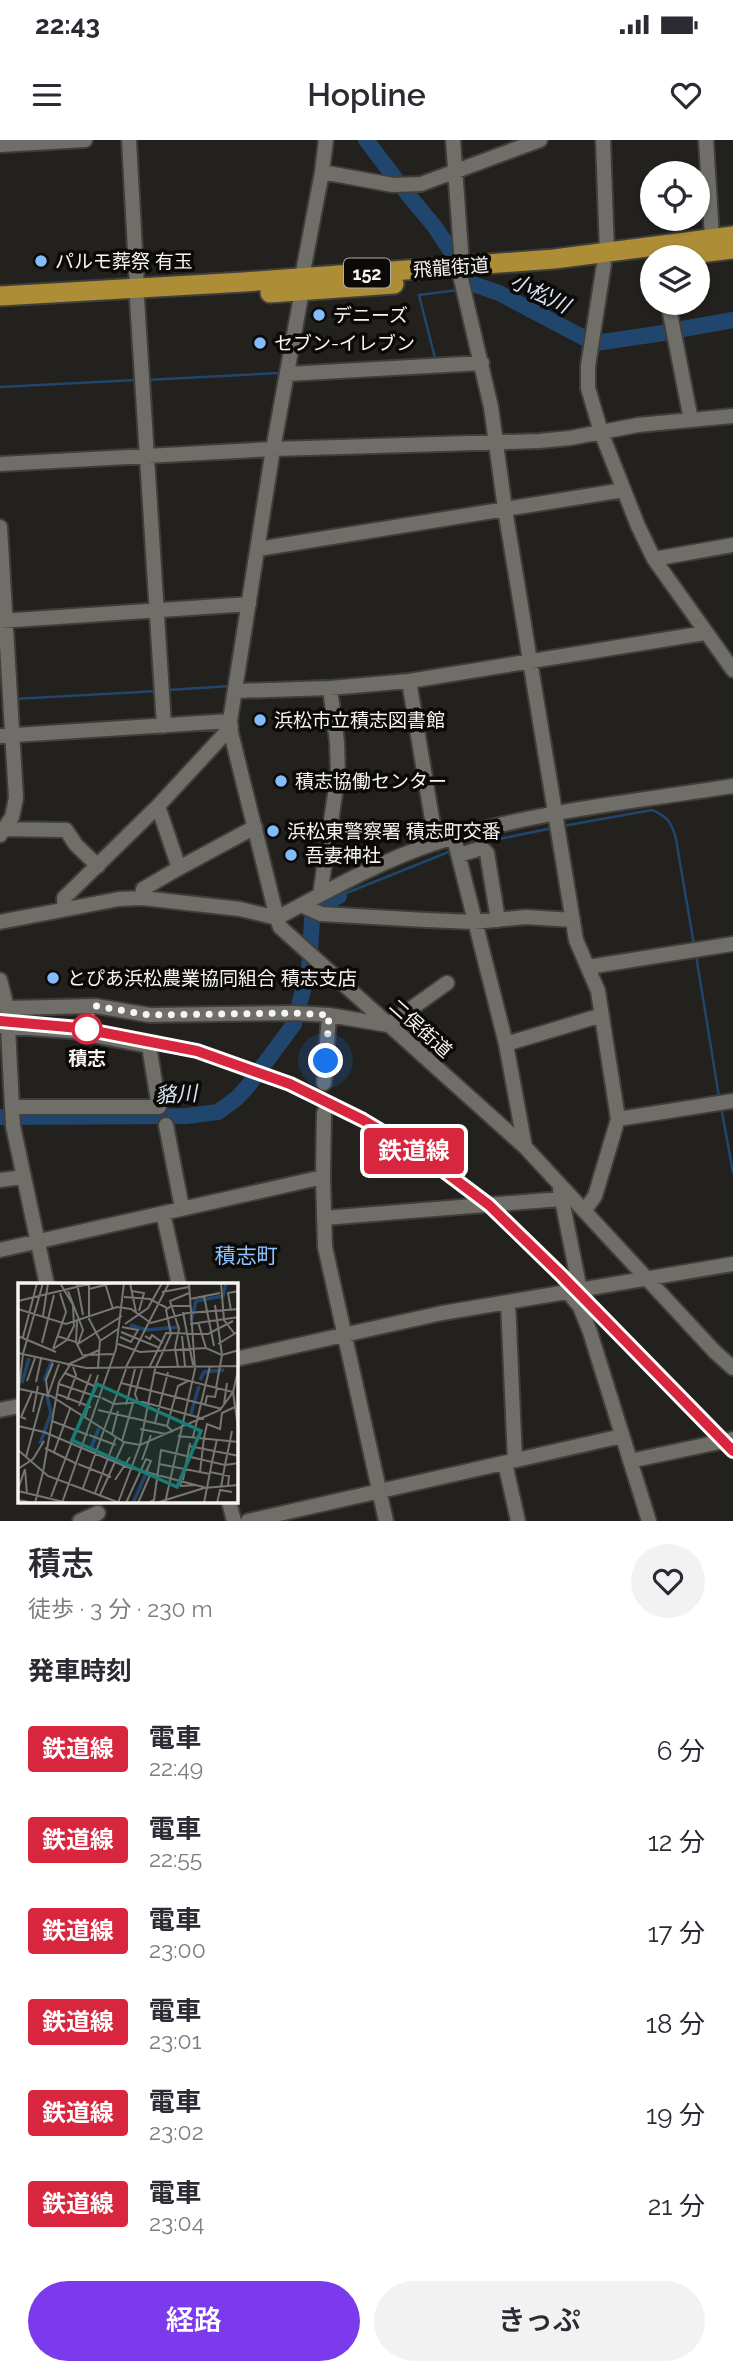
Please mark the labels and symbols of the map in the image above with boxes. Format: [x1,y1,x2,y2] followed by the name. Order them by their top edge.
[55,250,193,272] place label: パルモ葬祭 有玉
[33,253,49,269] marker: パルモ葬祭 有玉
[412,253,490,281] street label: 飛龍街道
[344,258,390,288] road number: 152
[506,268,576,319] water label: 小松川
[333,304,408,326] place label: デニーズ
[311,307,327,323] marker: デニーズ
[274,332,415,354] place label: セブン-イレブン
[252,335,268,351] marker: セブン-イレブン
[274,709,445,731] place label: 浜松市立積志図書館
[252,712,268,728] marker: 浜松市立積志図書館
[295,770,447,792] place label: 積志協働センター
[273,773,289,789] marker: 積志協働センター
[287,820,501,842] place label: 浜松東警察署 積志町交番
[265,823,281,839] marker: 浜松東警察署 積志町交番
[305,844,381,866] place label: 吾妻神社
[283,847,299,863] marker: 吾妻神社
[67,967,357,989] place label: とぴあ浜松農業協同組合 積志支店
[45,970,61,986] marker: とぴあ浜松農業協同組合 積志支店
[385,994,457,1062] street label: 二俣街道
[72,1014,102,1044] marker: 積志
[308,1043,343,1078] your location
[68,1047,106,1069] place label: 積志
[154,1080,200,1108] water label: 貉川
[374,1128,454,1174] line badge: 鉄道線
[215,1243,278,1268] district label: 積志町
[18,1283,238,1504] inset map

